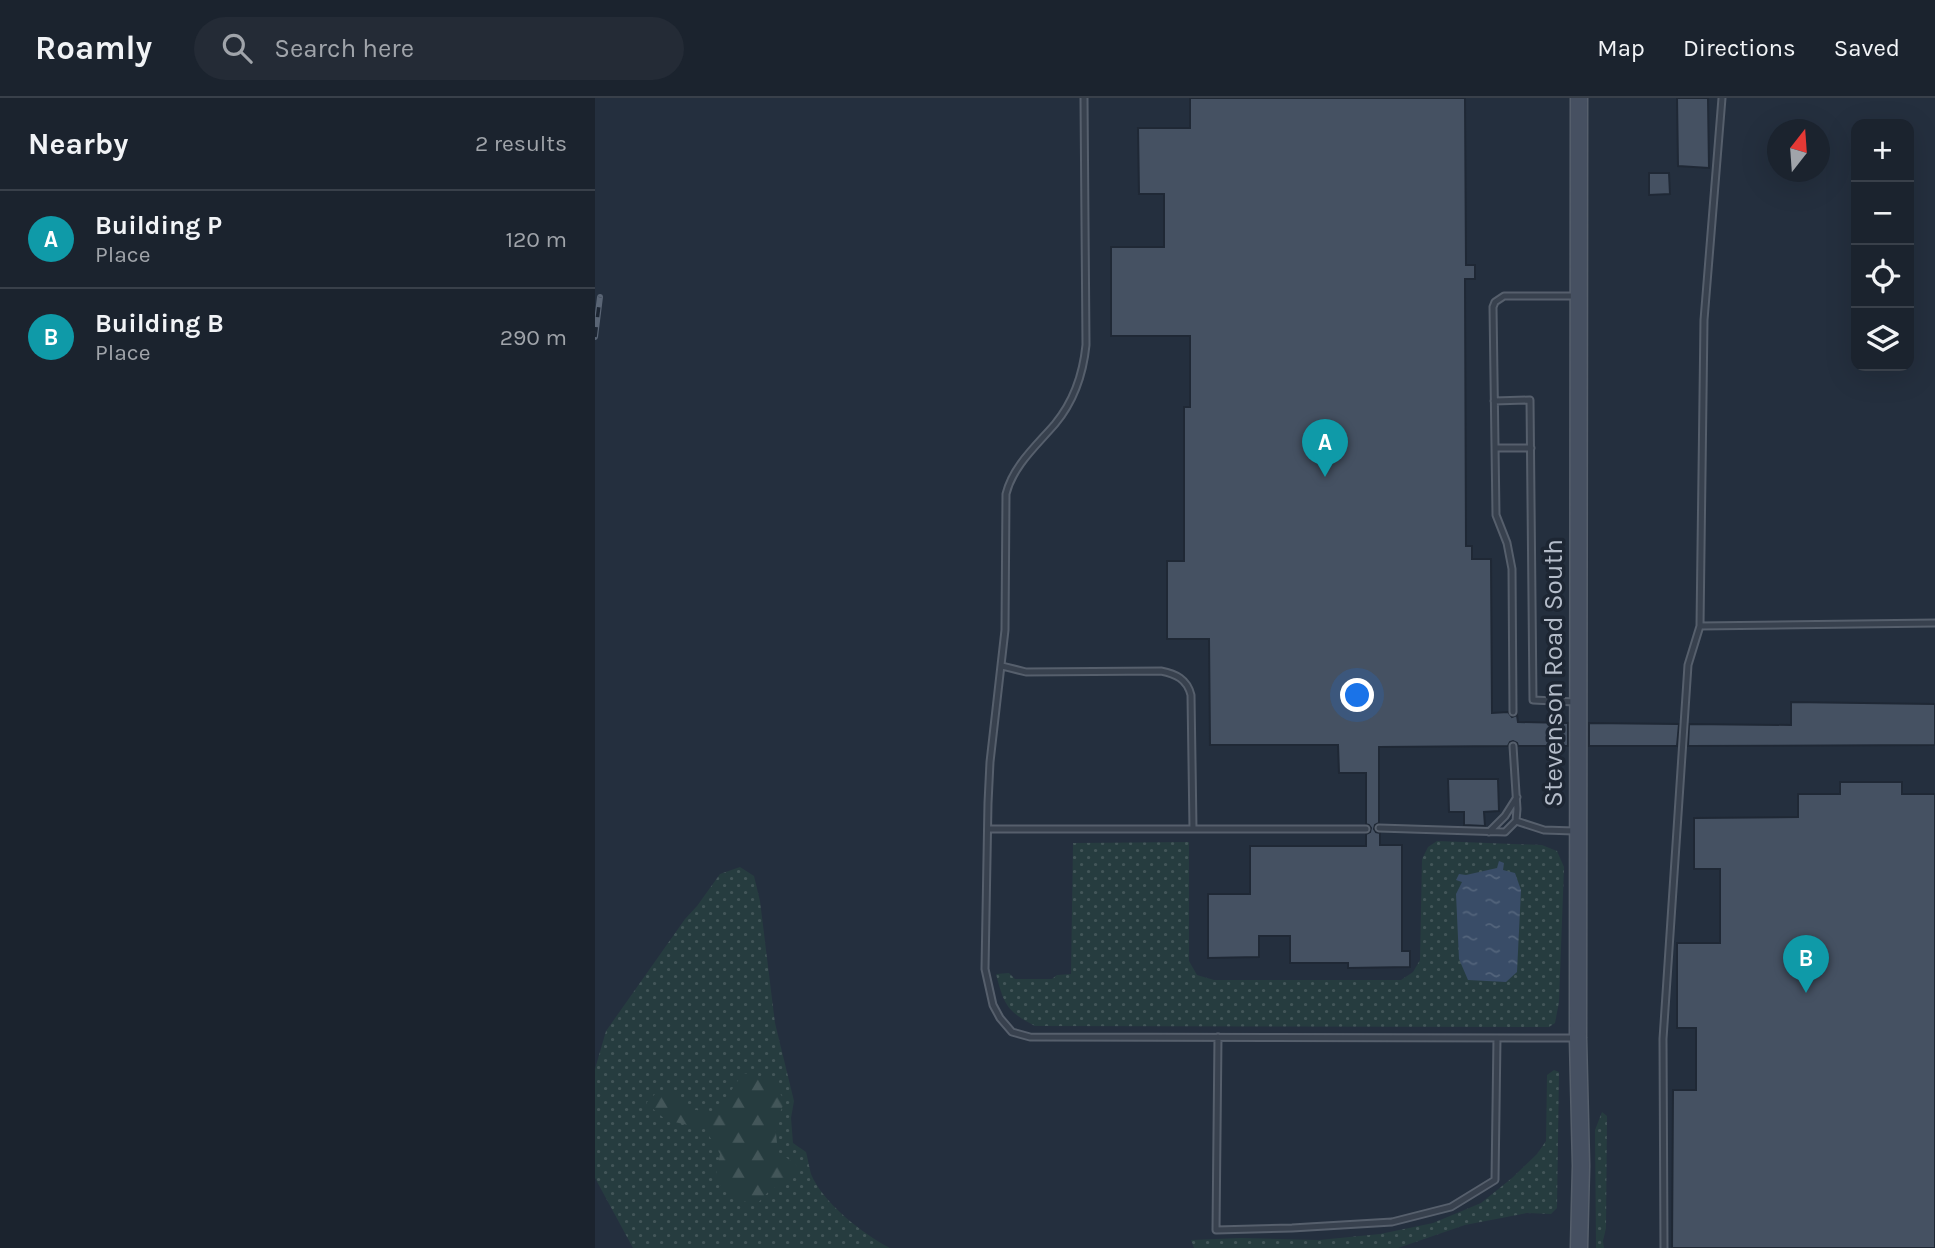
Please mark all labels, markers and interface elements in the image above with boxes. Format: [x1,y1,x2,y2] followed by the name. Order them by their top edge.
[194,17,684,80] search box
[35,29,152,67] text: Roamly
[218,29,256,67] icon: search
[274,33,414,64] text: Search here
[1597,34,1645,62] text: Map
[1683,34,1796,62] text: Directions
[1834,34,1900,62] text: Saved
[1767,119,1830,182] north arrow
[1851,119,1914,371] map controls
[1851,119,1914,182] button: +
[28,126,128,162] text: Nearby
[475,130,567,157] text: 2 results
[1851,182,1914,245] button: −
[95,210,222,241] text: Building P
[44,226,58,253] text: A
[505,226,567,253] text: 120 m
[95,241,151,268] text: Place
[1851,245,1914,308] button: locate
[95,308,224,339] text: Building B
[1851,308,1914,371] button: layers
[44,324,58,351] text: B
[500,324,567,351] text: 290 m
[95,339,151,366] text: Place
[1302,419,1348,477] pin: A
[1538,539,1569,807] street label: Stevenson Road South
[1340,678,1374,712] your location
[1783,935,1829,993] pin: B

